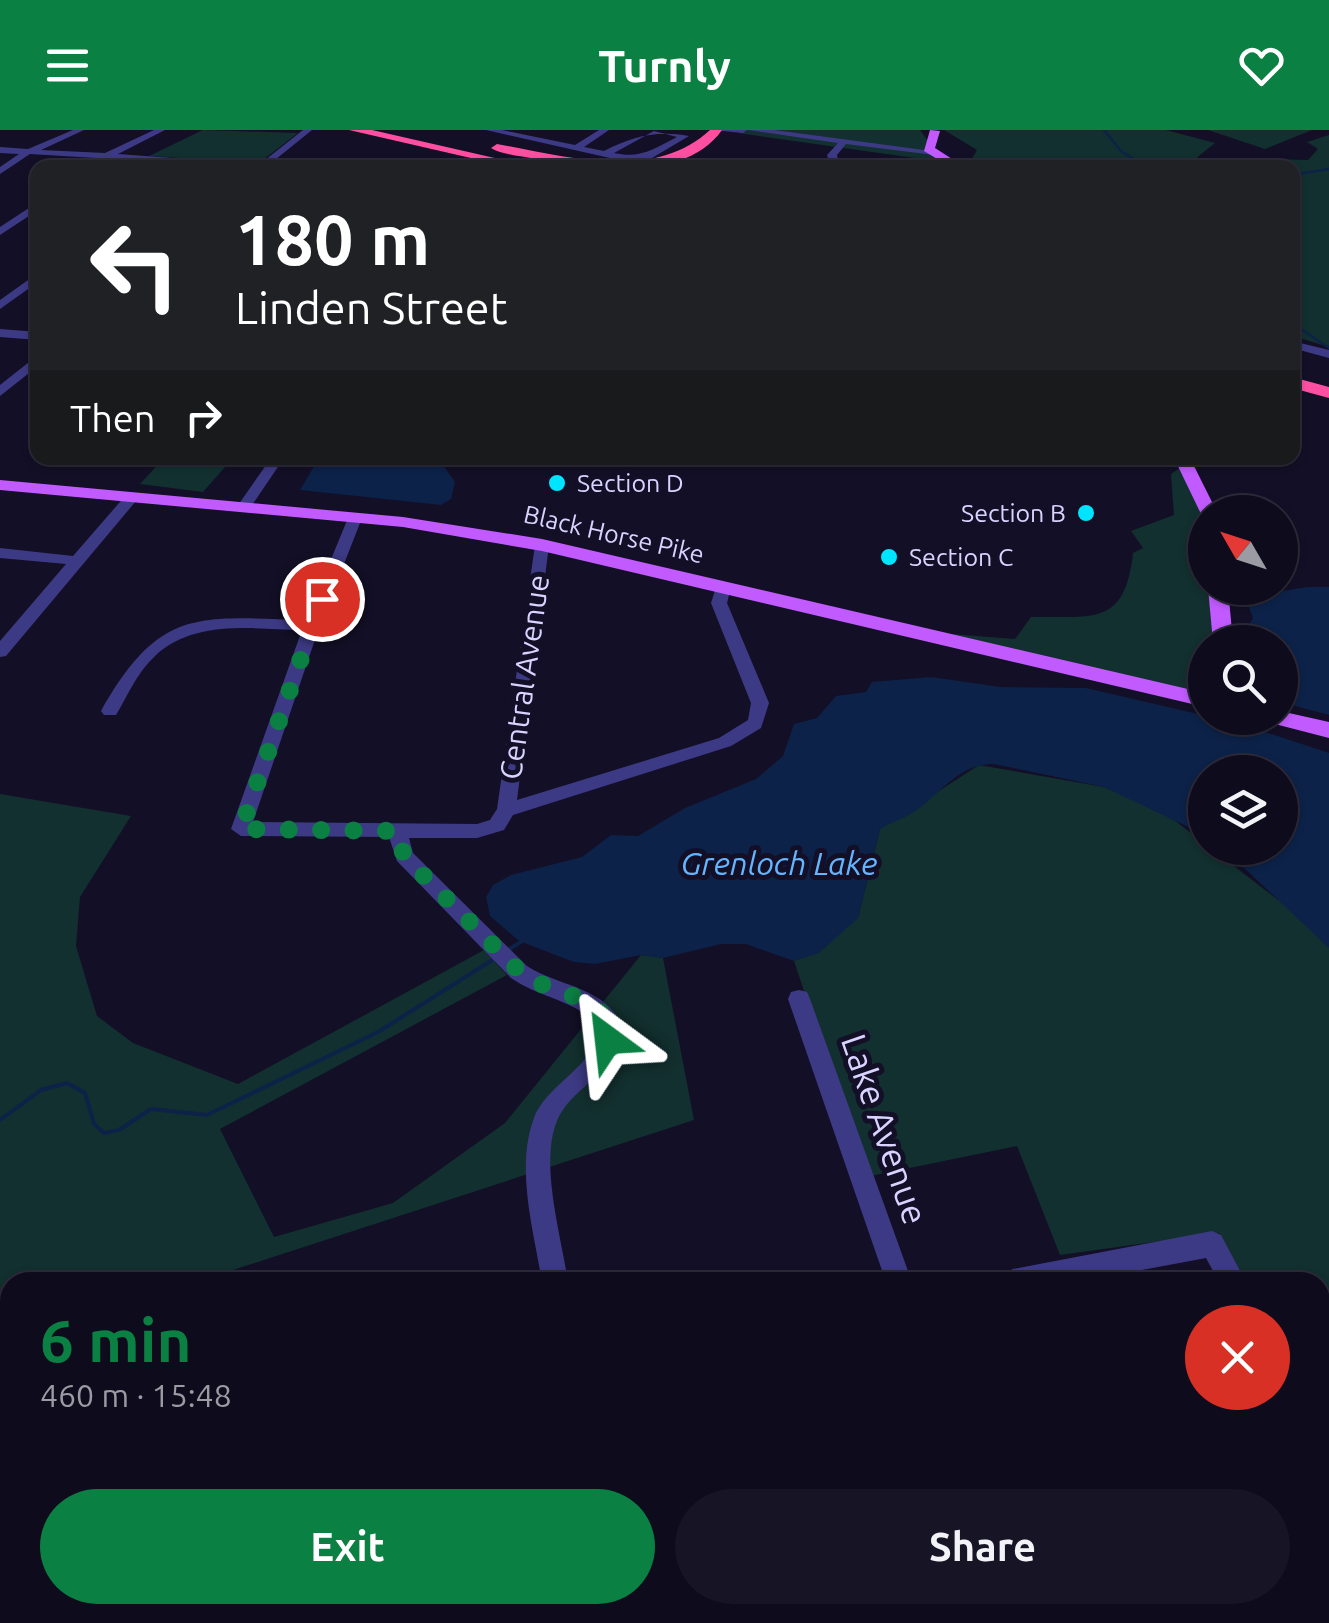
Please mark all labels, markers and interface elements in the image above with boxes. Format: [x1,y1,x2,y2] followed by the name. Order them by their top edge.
[40,38,95,93] icon: menu
[1234,38,1289,93] icon: heart
[598,40,731,91] text: Turnly
[70,200,200,330] icon: left
[235,200,430,278] text: 180 m
[235,282,507,333] text: Linden Street
[176,390,231,445] icon: right
[70,397,156,439] text: Then
[577,469,684,497] place label: Section D
[546,472,568,494] marker: Section D
[1188,495,1298,605] north arrow
[1188,495,1298,865] map controls
[961,499,1066,527] place label: Section B
[521,500,707,568] street label: Black Horse Pike
[1075,502,1097,524] marker: Section B
[909,543,1013,571] place label: Section C
[878,546,900,568] marker: Section C
[280,557,365,642] pin
[295,572,350,627] icon: arrive
[493,572,555,782] street label: Central Avenue
[1188,625,1298,735] button: search
[1188,755,1298,865] button: layers
[681,845,877,881] water label: Grenloch Lake
[556,988,660,1092] position arrow
[834,1029,936,1229] street label: Lake Avenue
[1185,1305,1290,1410] button: close
[40,1306,192,1373] text: 6 min
[40,1377,232,1413] text: 460 m · 15:48
[40,1489,655,1604] button: Exit
[675,1489,1290,1604] button: Share

